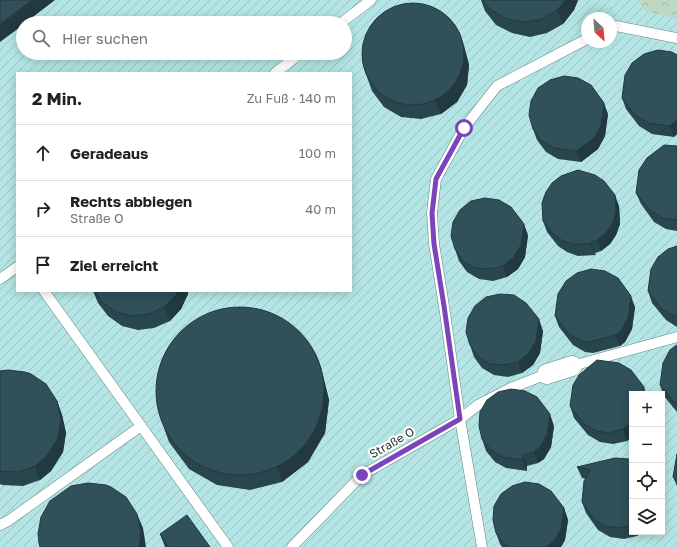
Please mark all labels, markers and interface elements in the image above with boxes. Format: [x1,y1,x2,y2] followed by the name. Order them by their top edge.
[581,12,617,48] north arrow
[16,16,352,60] search box
[30,27,52,49] icon: search
[62,29,148,47] text: Hier suchen
[32,88,82,109] text: 2 Min.
[247,90,336,106] text: Zu Fuß · 140 m
[455,119,473,137] route start
[32,142,54,164] icon: ahead
[70,144,148,162] text: Geradeaus
[299,145,336,161] text: 100 m
[70,192,192,210] text: Rechts abbiegen
[32,198,54,220] icon: right
[305,201,336,217] text: 40 m
[70,210,124,226] text: Straße O
[32,254,54,276] icon: arrive
[70,256,158,274] text: Ziel erreicht
[629,391,665,535] map controls
[629,391,665,427] button: +
[367,424,417,461] street label: Straße O
[629,427,665,463] button: −
[629,463,665,499] button: locate
[353,466,371,484] route end
[629,499,665,535] button: layers

